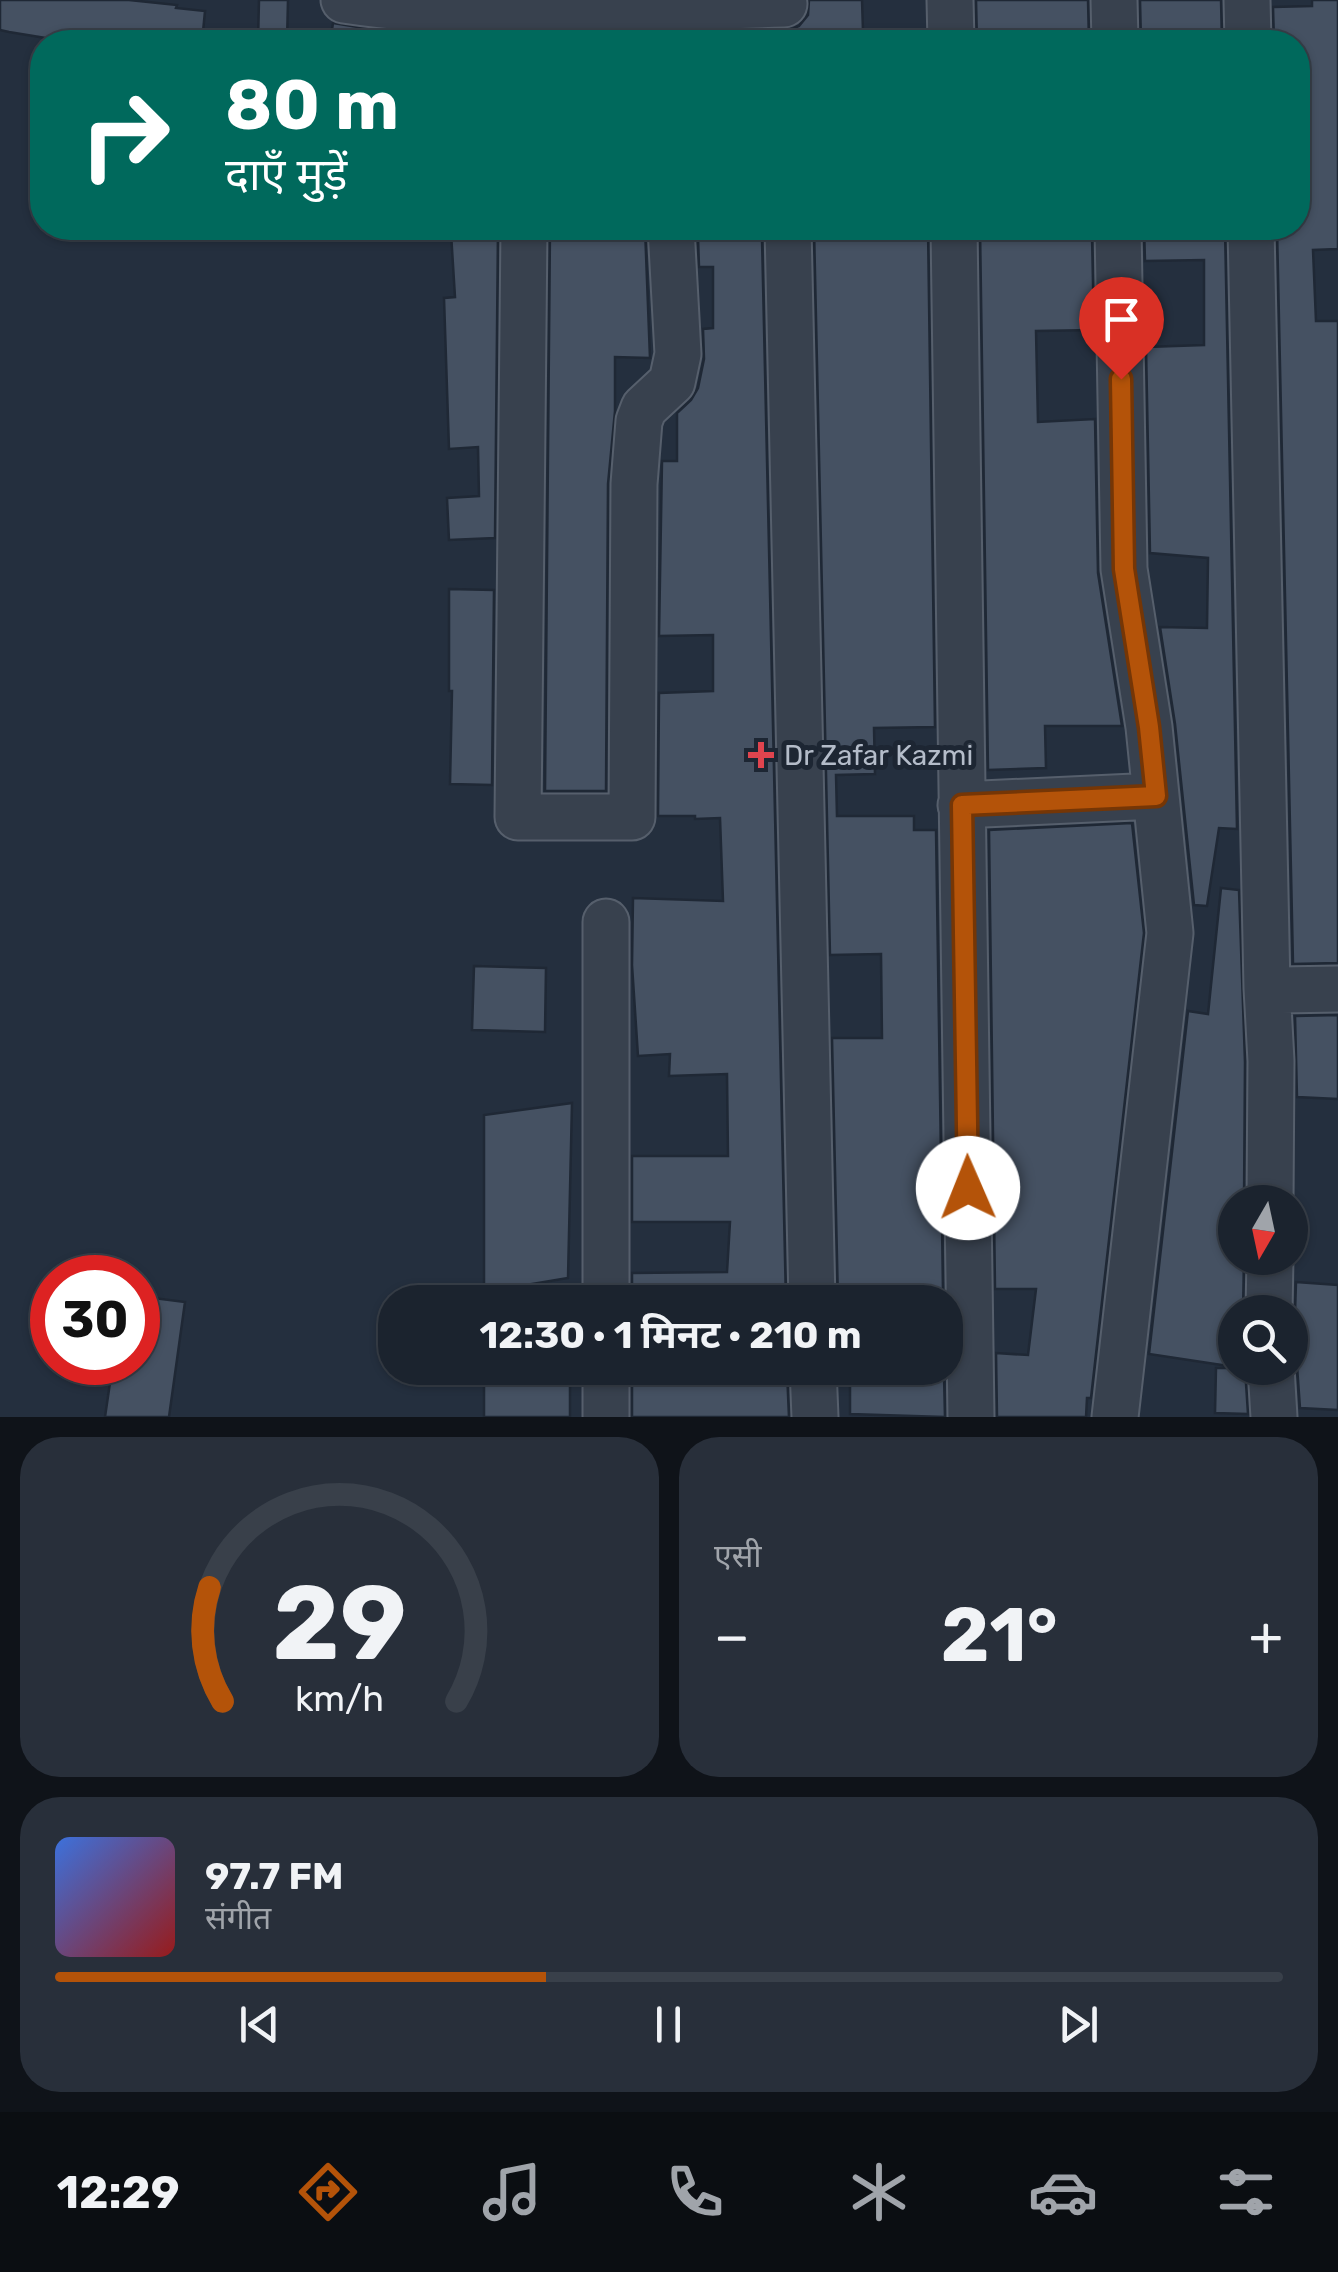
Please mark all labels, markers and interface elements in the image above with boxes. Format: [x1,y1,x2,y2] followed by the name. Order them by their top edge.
[225,64,399,147] text: 80 m
[60,70,190,200] icon: right
[225,148,347,201] text: दाएँ मुड़ें
[1079,277,1164,380] pin
[1094,292,1149,347] icon: arrive
[784,739,973,772] place label: Dr Zafar Kazmi
[748,742,774,768] marker: Dr Zafar Kazmi
[916,1136,1020,1240] position arrow
[1218,1185,1308,1275] north arrow
[1218,1185,1308,1385] map controls
[30,1255,160,1385] speed limit sign: 30
[1218,1295,1308,1385] button: search
[479,1312,862,1358] text: 12:30 · 1 मिनट · 210 m
[714,1537,762,1575] text: एसी
[272,1562,407,1685] text: 29
[941,1591,1058,1680] text: 21°
[714,1604,750,1669] text: −
[1249,1604,1283,1669] text: +
[295,1678,384,1720] text: km/h
[205,1853,343,1899] text: 97.7 FM
[205,1899,271,1937] text: संगीत
[232,1997,287,2052] icon: previous
[641,1997,696,2052] icon: pause
[1051,1997,1106,2052] icon: next
[293,2157,363,2227] icon: directions
[477,2157,547,2227] icon: music
[660,2157,730,2227] icon: phone
[844,2157,914,2227] icon: climate
[1028,2157,1098,2227] icon: car
[1211,2157,1281,2227] icon: filters
[57,2166,180,2219] text: 12:29

